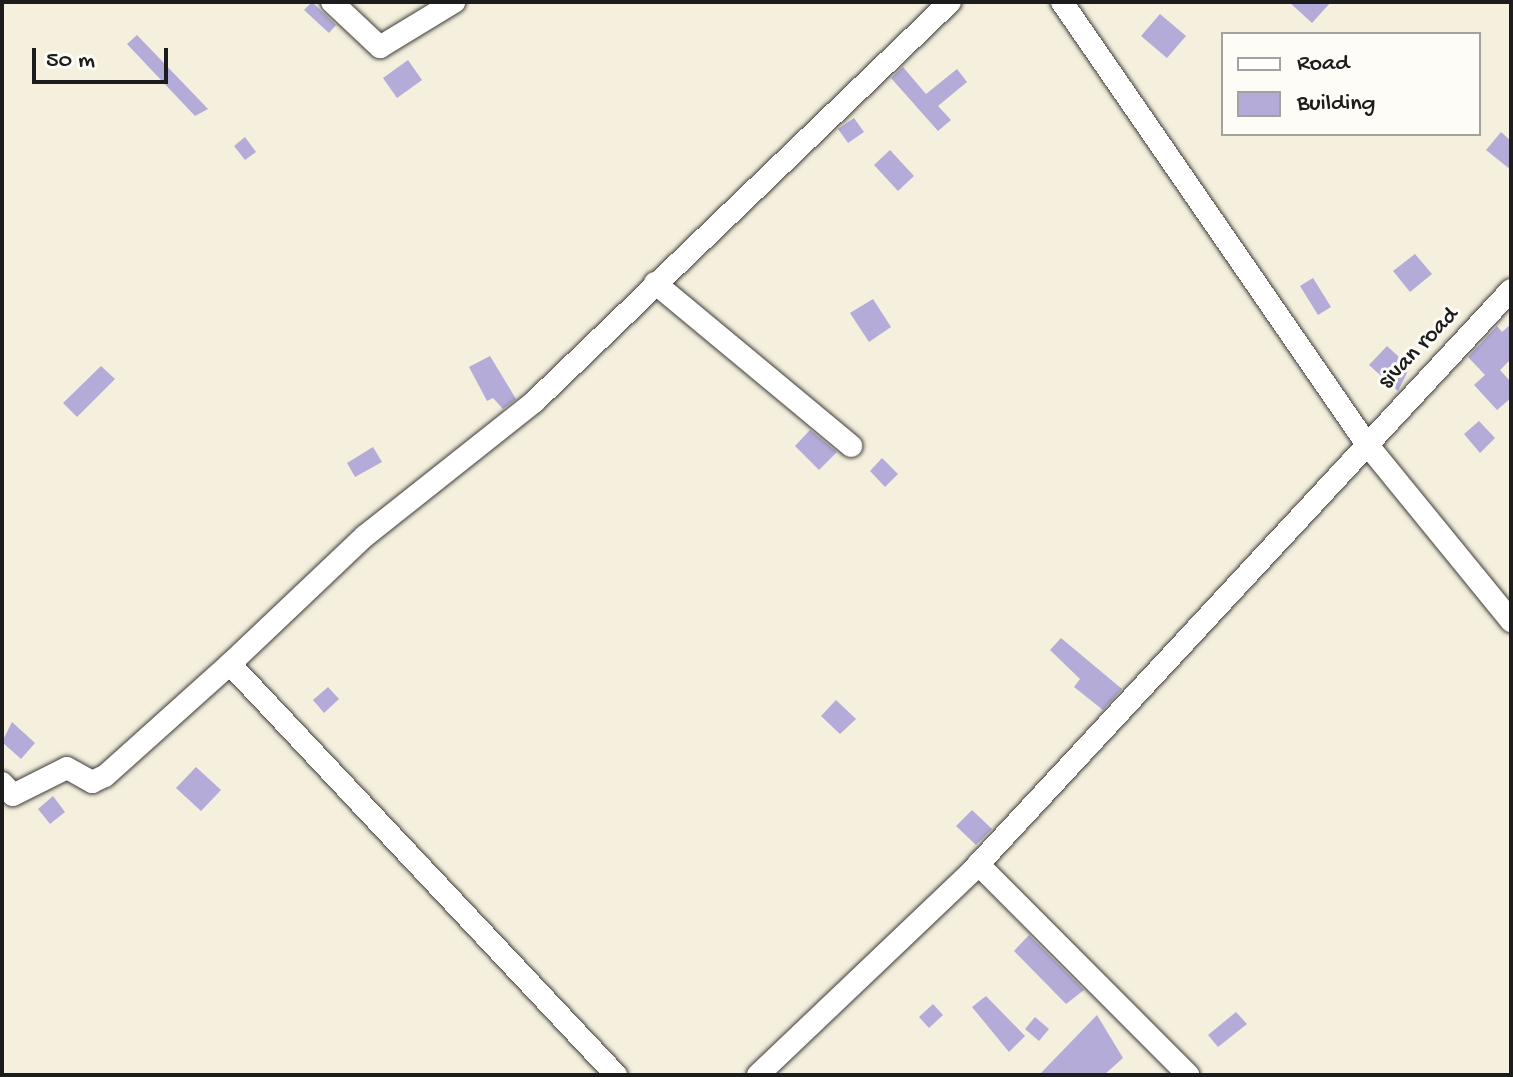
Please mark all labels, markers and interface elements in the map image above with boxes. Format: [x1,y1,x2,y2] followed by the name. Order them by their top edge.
[36,32,172,82] scale bar
[1221,32,1481,136] legend
[46,47,95,76] text: 50 m
[1297,50,1349,79] text: Road
[1297,90,1375,119] text: Building
[1373,302,1465,396] street label: sivan road

